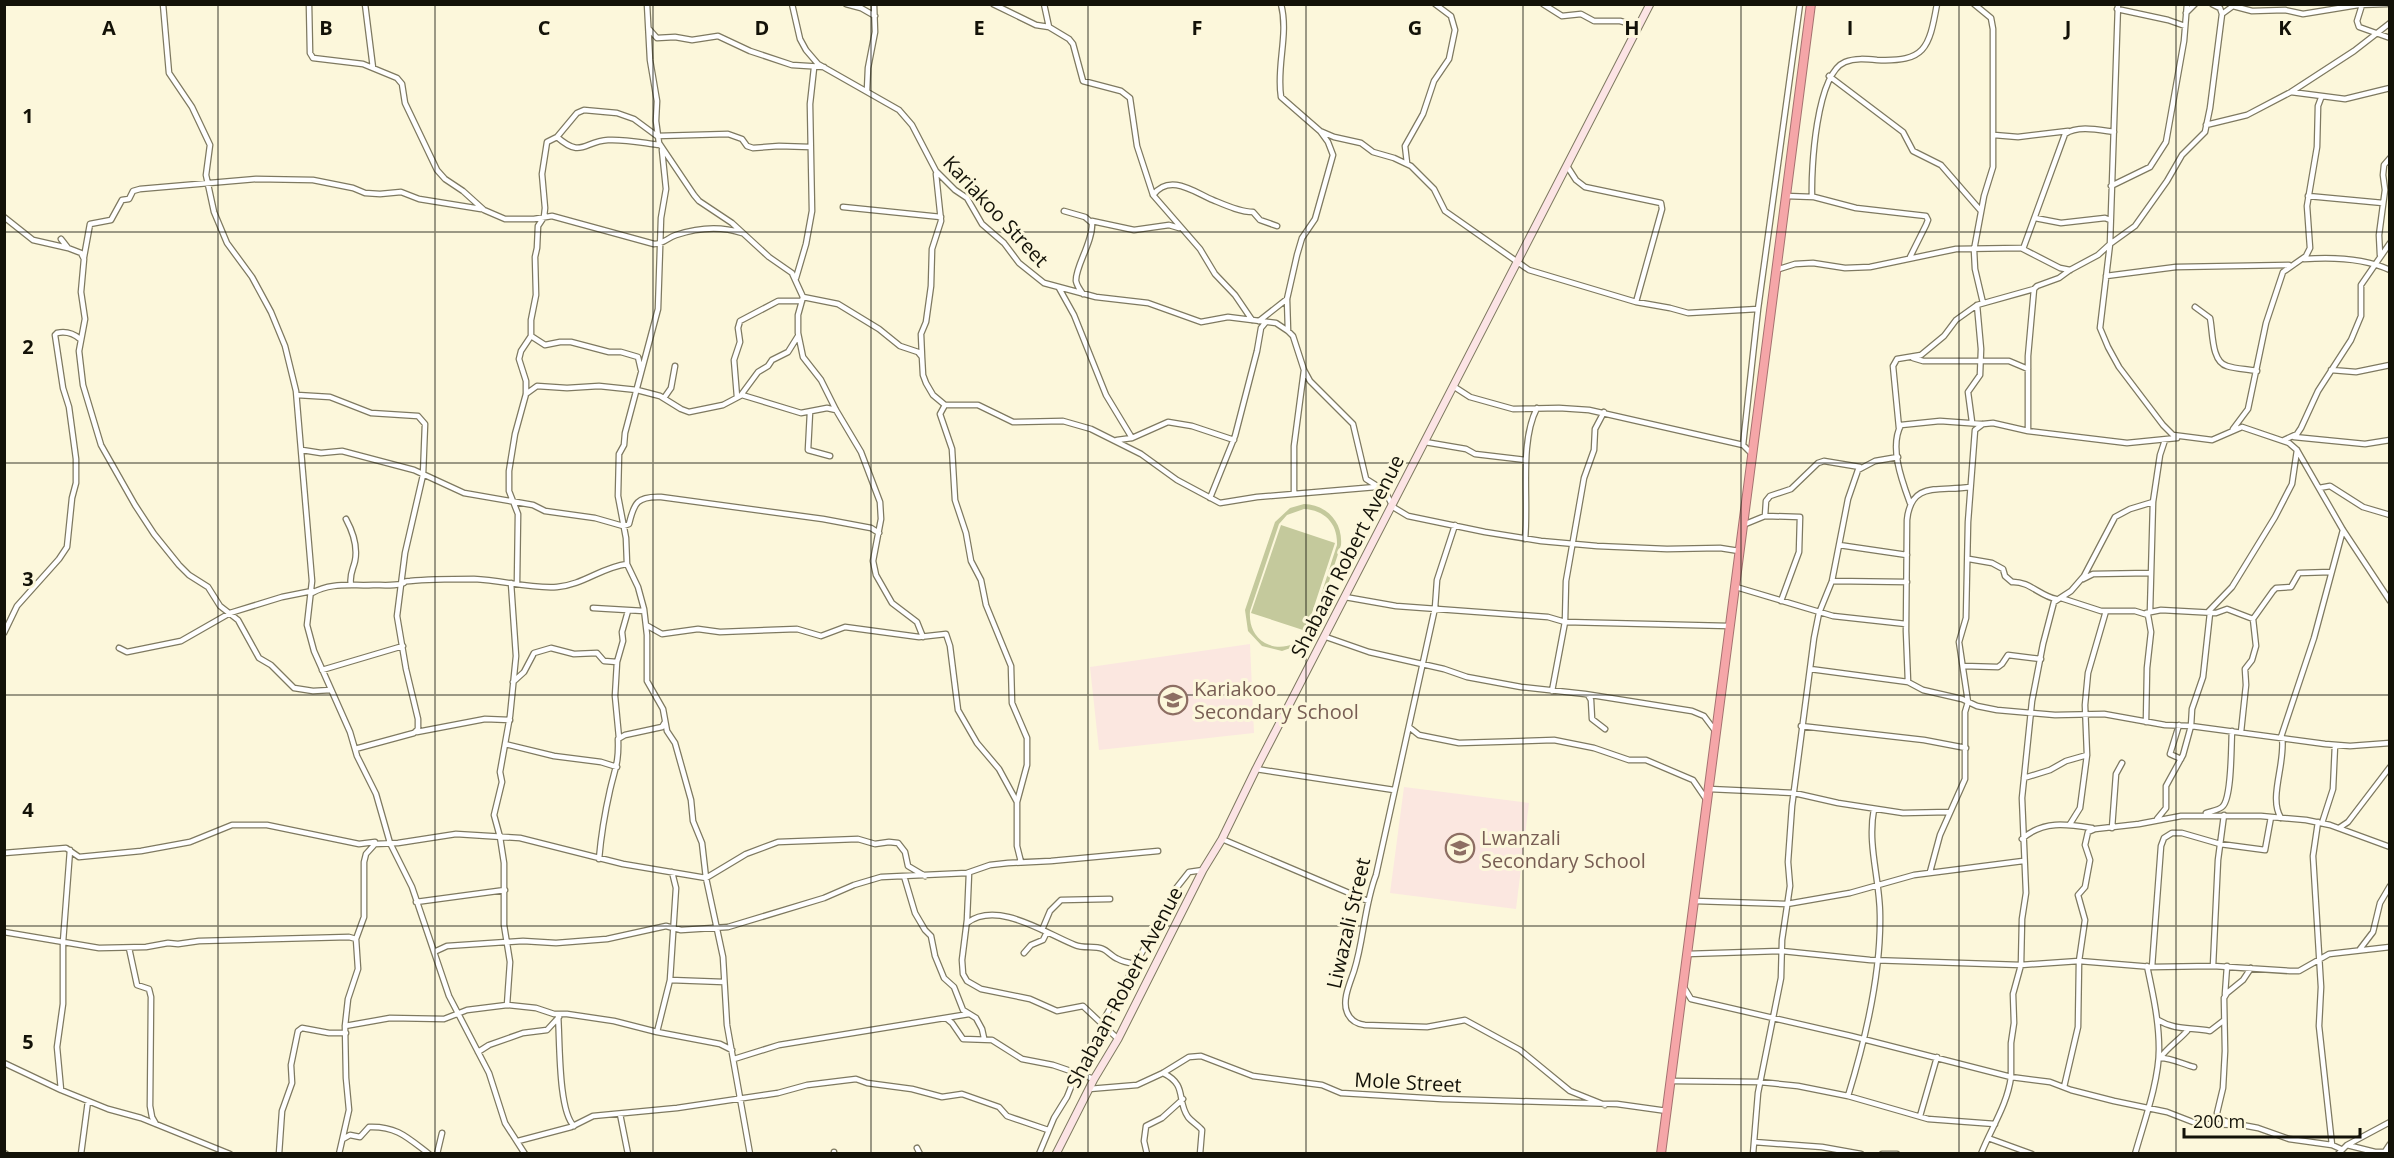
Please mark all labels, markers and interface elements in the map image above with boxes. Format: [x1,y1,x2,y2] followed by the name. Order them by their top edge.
[102,14,116,41] text: A
[319,14,333,41] text: B
[538,14,551,41] text: C
[755,14,769,41] text: D
[973,14,985,41] text: E
[1192,14,1202,41] text: F
[1408,14,1422,41] text: G
[1624,14,1640,41] text: H
[1847,14,1853,41] text: I
[2063,14,2071,41] text: J
[2278,14,2292,41] text: K
[22,102,34,129] text: 1
[937,149,1055,273] street label: Kariakoo Street
[22,333,34,360] text: 2
[1284,450,1410,662] street label: Shabaan Robert Avenue
[22,565,34,592] text: 3
[1194,675,1359,725] place label: Kariakoo Secondary School
[1157,684,1189,716] school or university icon: Kariakoo Secondary School
[22,796,34,823] text: 4
[1481,824,1646,874] place label: Lwanzali Secondary School
[1444,832,1476,864] school or university icon: Lwanzali Secondary School
[1320,855,1376,991] street label: Liwazali Street
[1059,882,1189,1092] street label: Shabaan Robert Avenue
[22,1028,34,1055] text: 5
[1354,1066,1462,1098] street label: Mole Street
[2184,1101,2360,1139] scale bar
[2193,1109,2245,1133] text: 200 m

